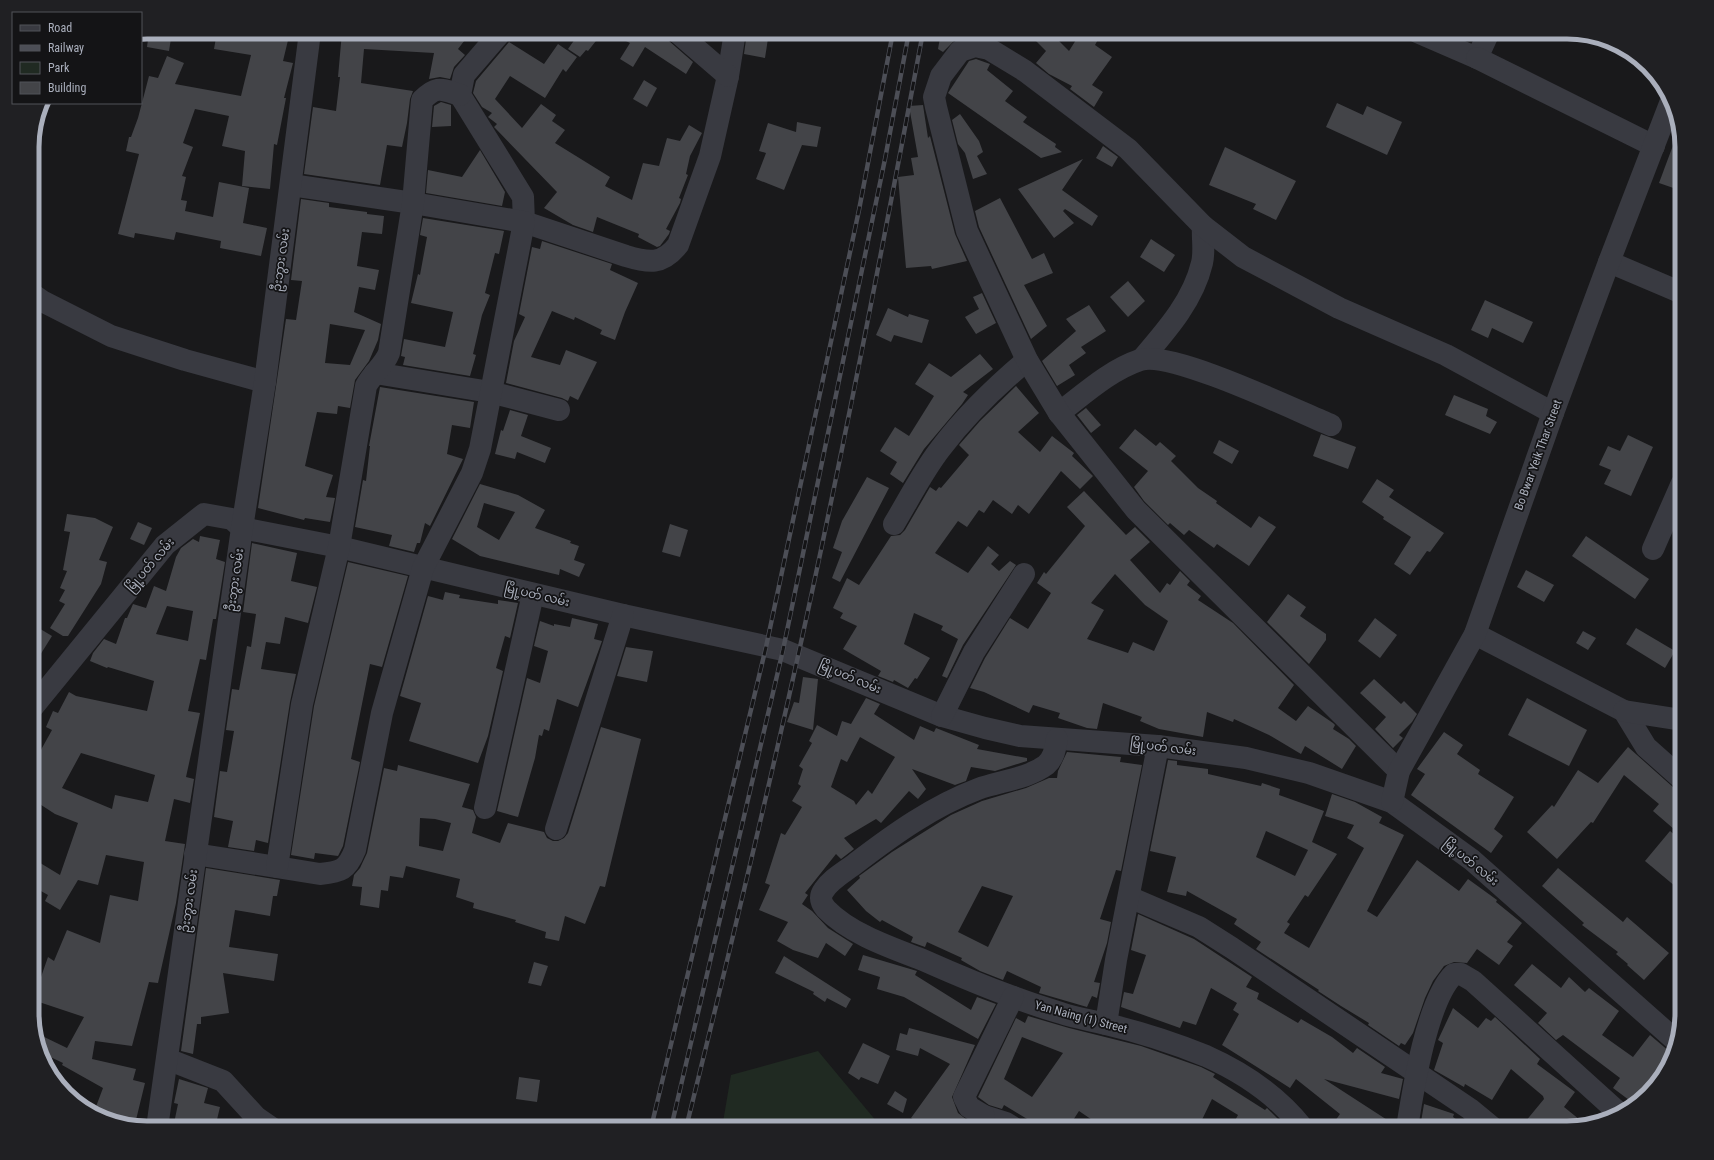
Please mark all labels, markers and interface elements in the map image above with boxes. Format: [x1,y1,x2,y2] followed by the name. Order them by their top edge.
[12,12,142,104] legend
[48,21,72,35] text: Road
[48,41,84,55] text: Railway
[48,61,70,75] text: Park
[48,81,86,95] text: Building
[268,227,295,293] street label: ဦးဘွား လမ်း
[1512,398,1565,512] street label: Bo Bwar Yeik Thar Street
[121,534,179,597] street label: မြို့ပတ် လမ်း
[222,547,249,613] street label: ဦးဘွား လမ်း
[502,579,571,612] street label: မြို့ပတ် လမ်း
[815,656,884,699] street label: မြို့ပတ် လမ်း
[1129,734,1197,761] street label: မြို့ပတ် လမ်း
[1439,834,1503,891] street label: မြို့ပတ် လမ်း
[176,868,203,934] street label: ဦးဘွား လမ်း
[1033,998,1129,1036] street label: Yan Naing (1) Street

